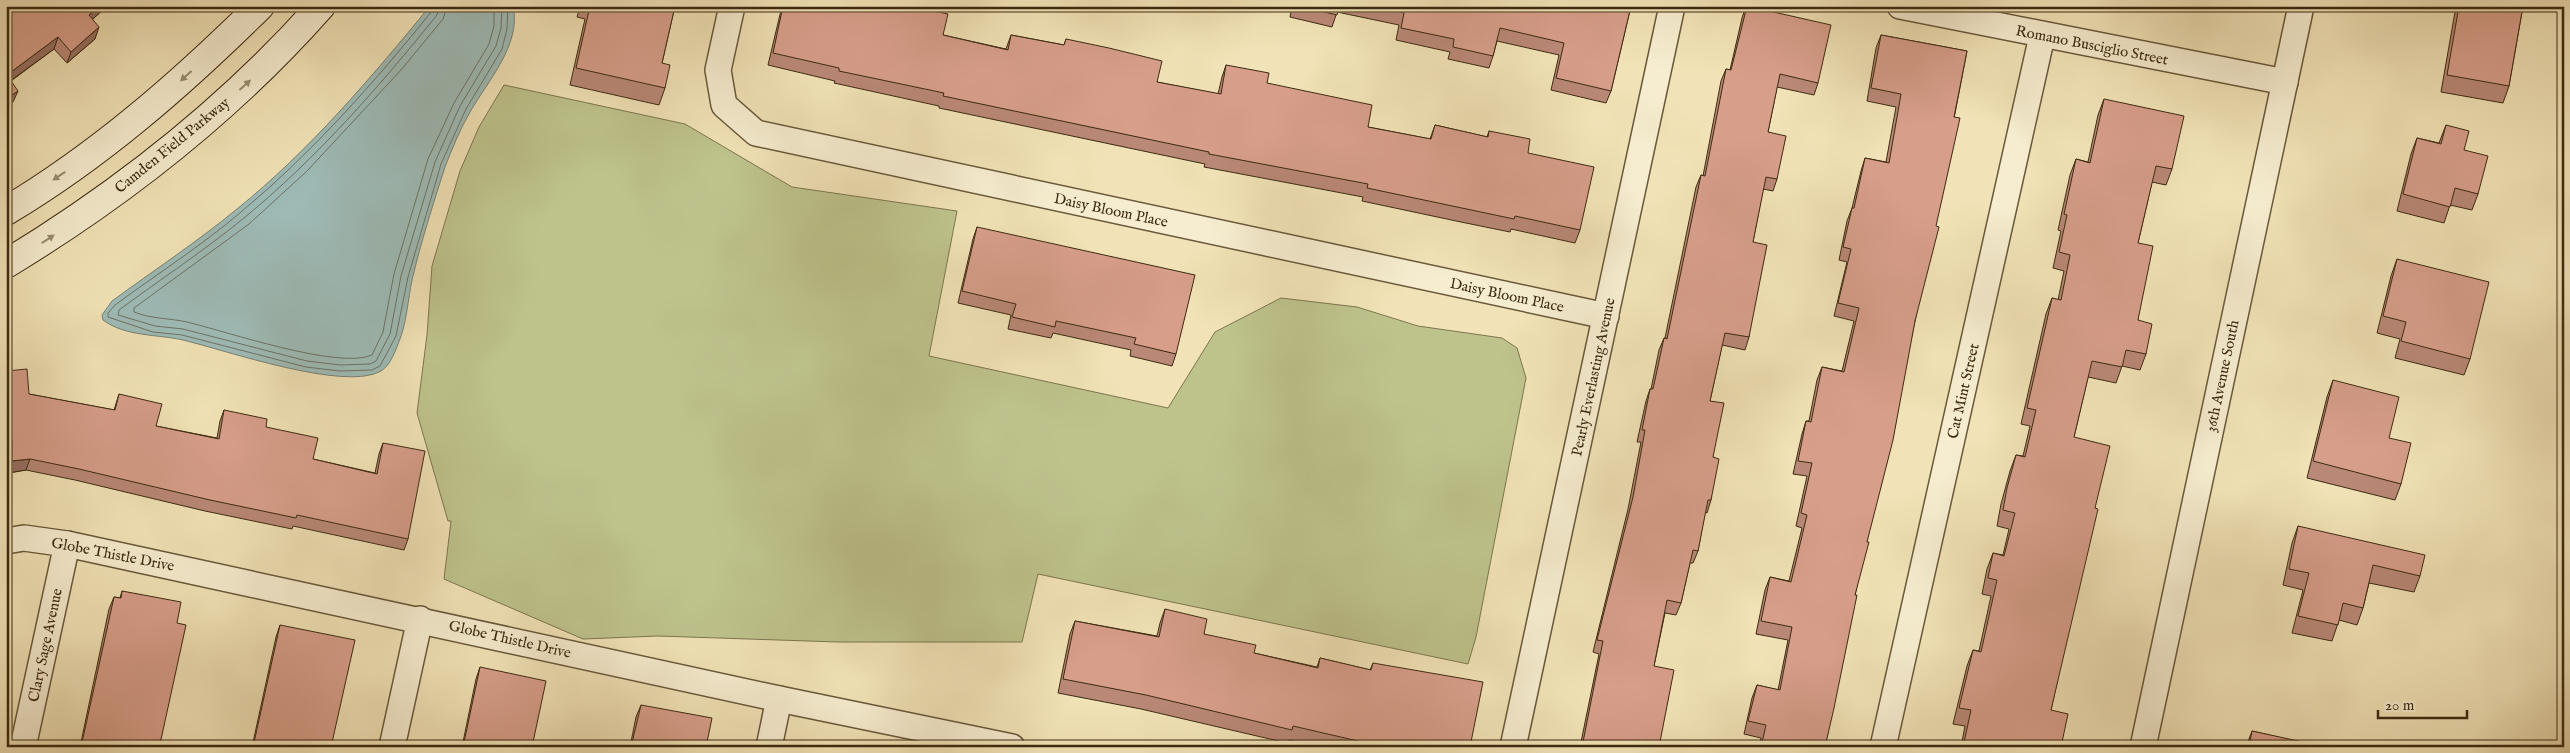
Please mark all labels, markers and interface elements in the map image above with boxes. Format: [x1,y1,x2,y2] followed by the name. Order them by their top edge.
[2014,21,2170,70] street label: Romano Busciglio Street
[181,70,193,82] one-way arrow
[238,79,250,91] one-way arrow
[111,93,234,198] street label: Camden Field Parkway
[52,171,65,181] one-way arrow
[1052,189,1170,232] street label: Daisy Bloom Place
[41,234,54,244] one-way arrow
[1448,274,1566,317] street label: Daisy Bloom Place
[1567,296,1620,458] street label: Pearly Everlasting Avenue
[2201,318,2244,434] street label: 36th Avenue South
[1943,342,1984,441] street label: Cat Mint Street
[50,533,176,576] street label: Globe Thistle Drive
[24,586,67,704] street label: Clary Sage Avenue
[447,616,573,663] street label: Globe Thistle Drive
[2378,688,2466,720] scale bar
[2385,696,2415,715] text: 20 m

